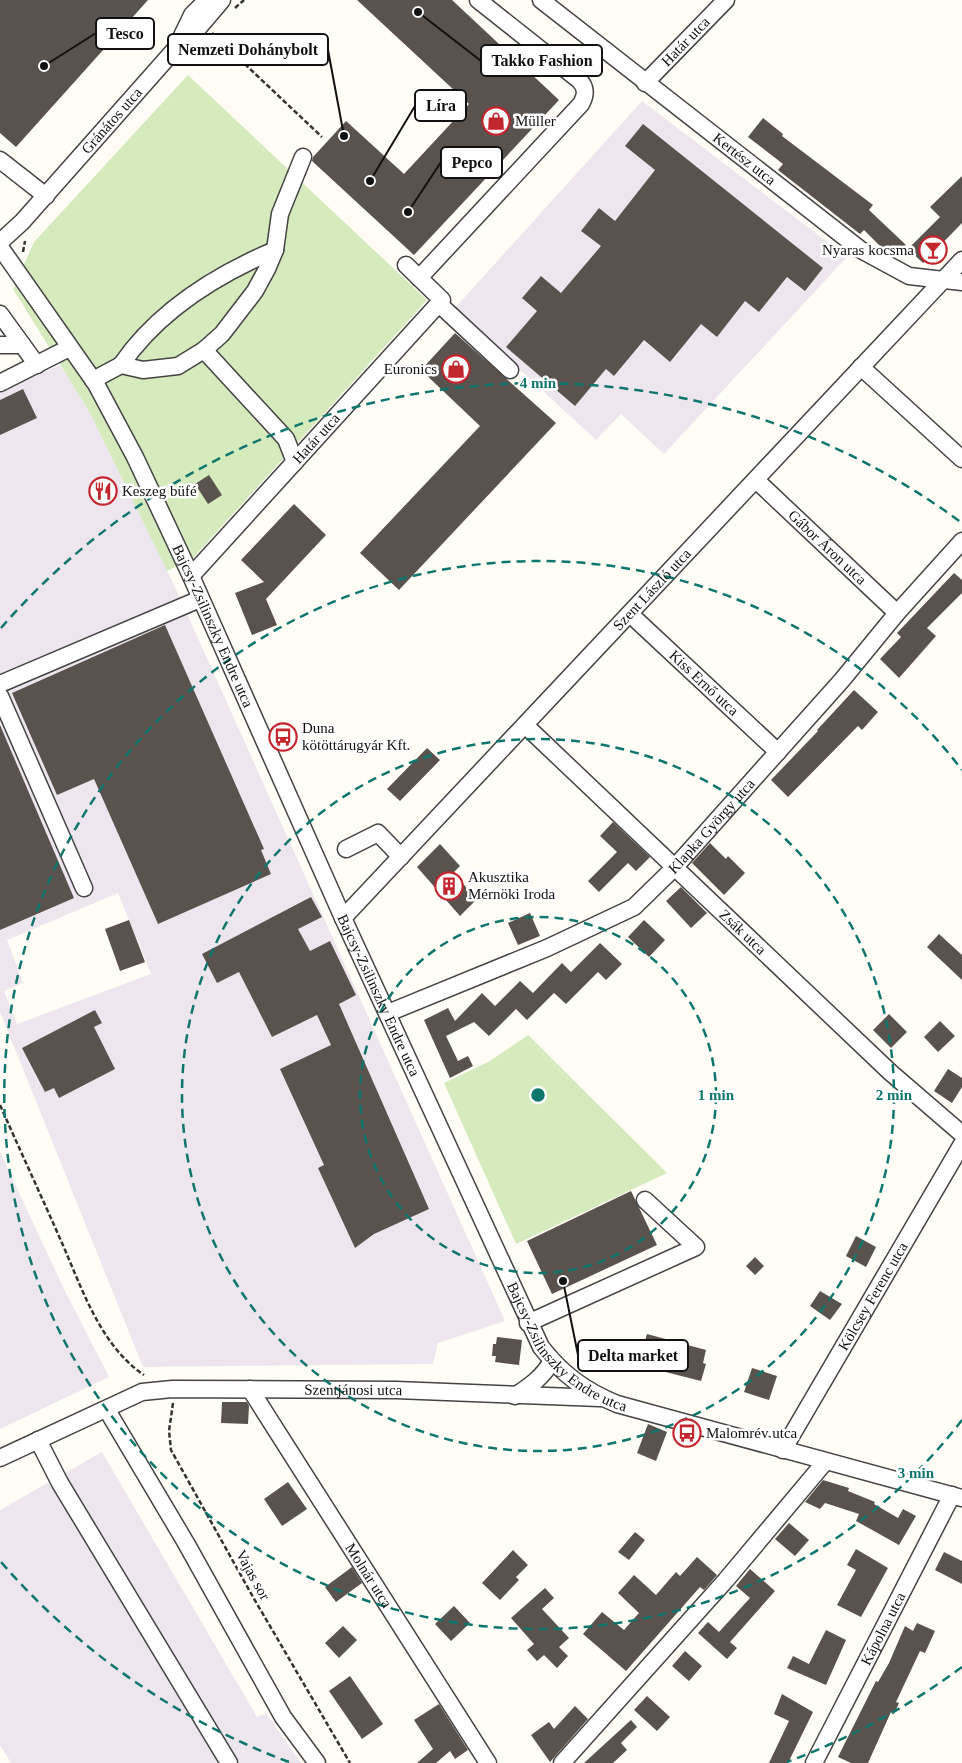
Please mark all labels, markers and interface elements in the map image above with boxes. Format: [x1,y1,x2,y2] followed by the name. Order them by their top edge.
[658,13,713,69] street label: Határ utca
[96,18,154,49] callout: Tesco
[106,25,144,42] text: Tesco
[168,34,328,65] callout: Nemzeti Dohánybolt
[178,41,319,59] text: Nemzeti Dohánybolt
[481,45,602,76] callout: Takko Fashion
[491,52,593,69] text: Takko Fashion
[78,84,145,157] street label: Gránátos utca
[415,90,466,121] callout: Líra
[426,97,456,114] text: Líra
[481,106,511,136] shop icon: Müller
[515,113,556,129] place label: Müller
[710,130,779,188] street label: Kertész utca
[441,147,502,178] callout: Pepco
[452,154,492,172] text: Pepco
[918,235,948,265] bar icon: Nyaras kocsma
[822,242,914,258] place label: Nyaras kocsma
[441,354,471,384] shop icon: Euronics
[384,361,437,377] place label: Euronics
[520,375,557,391] text: 4 min
[289,410,343,467] street label: Határ utca
[88,476,118,506] restaurant icon: Keszeg büfé
[122,483,197,499] place label: Keszeg büfé
[785,507,870,588] street label: Gábor Áron utca
[169,542,256,710] street label: Bajcsy-Zsilinszky Endre utca
[610,545,694,634] street label: Szent László utca
[666,647,742,719] street label: Kiss Ernő utca
[302,720,410,753] place label: Duna kötöttárugyár Kft.
[268,722,298,752] bus stop icon: Duna kötöttárugyár Kft.
[665,775,758,877] street label: Klapka György utca
[468,869,555,902] place label: Akusztika Mérnöki Iroda
[434,871,464,901] building icon: Akusztika Mérnöki Iroda
[716,906,769,958] street label: Zsák utca
[334,912,423,1079] street label: Bajcsy-Zsilinszky Endre utca
[529,1086,547,1104] centre of rings
[698,1087,735,1103] text: 1 min
[876,1087,913,1103] text: 2 min
[835,1239,911,1353] street label: Kölcsey Ferenc utca
[504,1279,629,1414] street label: Bajcsy-Zsilinszky Endre utca
[578,1340,688,1371] callout: Delta market
[588,1347,679,1364] text: Delta market
[304,1382,403,1398] street label: Szentjánosi utca
[672,1418,702,1448] bus stop icon: Malomrév utca
[706,1425,798,1441] place label: Malomrév utca
[898,1465,935,1481] text: 3 min
[342,1540,395,1611] street label: Molnár utca
[233,1547,273,1603] street label: Vajas sor
[858,1589,909,1668] street label: Kápolna utca

